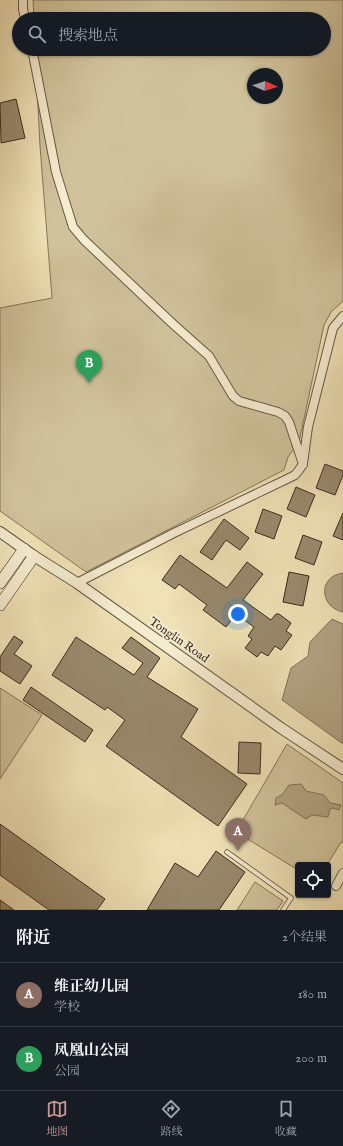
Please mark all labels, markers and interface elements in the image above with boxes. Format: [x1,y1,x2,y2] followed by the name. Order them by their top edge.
[12,12,331,56] search box
[26,23,48,45] icon: search
[58,26,118,45] text: 搜索地点
[247,68,283,104] north arrow
[76,350,102,383] pin: B
[228,604,248,624] your location
[146,614,212,666] street label: Tonglin Road
[225,818,251,851] pin: A
[295,862,331,898] map controls
[295,862,331,898] button: locate
[16,928,50,949] text: 附近
[282,929,327,946] text: 2个结果
[54,977,129,996] text: 维正幼儿园
[25,986,33,1003] text: A
[298,986,327,1003] text: 180 m
[54,999,80,1016] text: 学校
[54,1041,129,1060] text: 凤凰山公园
[25,1050,33,1067] text: B
[295,1050,327,1067] text: 200 m
[54,1063,80,1080] text: 公园
[46,1098,68,1139] tab: 地图
[160,1098,182,1139] tab: 路线
[275,1098,297,1139] tab: 收藏

